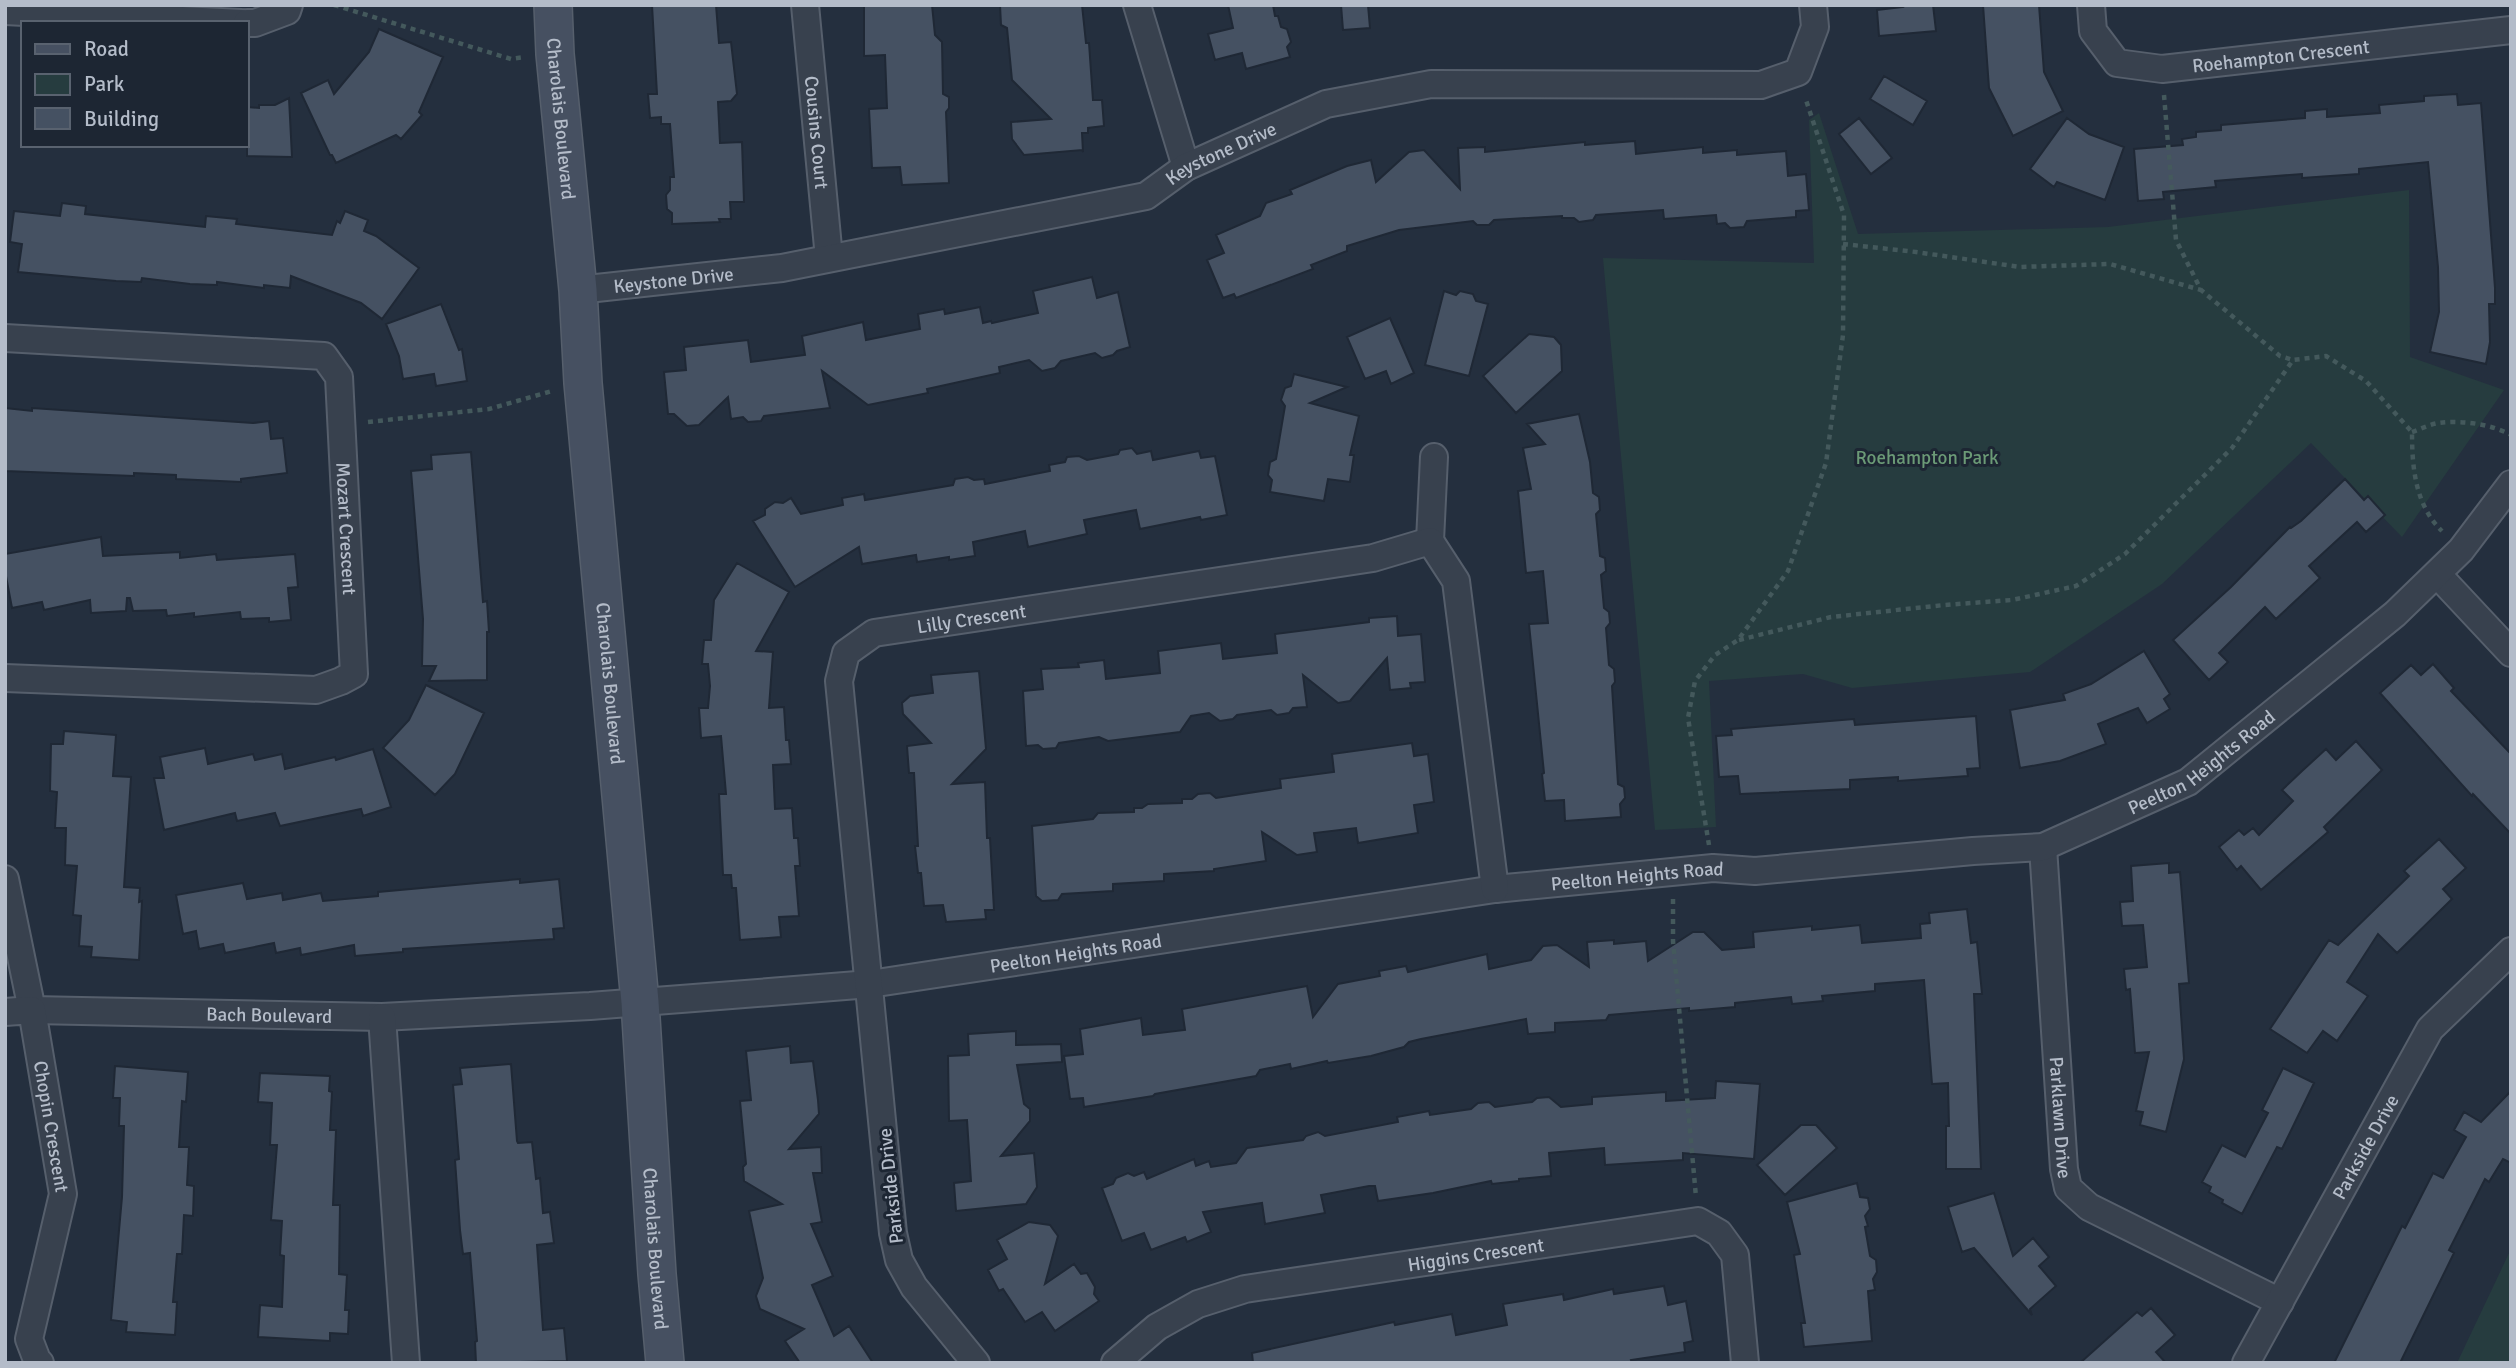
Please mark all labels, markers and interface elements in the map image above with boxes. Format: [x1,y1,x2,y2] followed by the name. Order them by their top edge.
[21,21,248,147] legend
[2191,35,2371,79] street label: Roehampton Crescent
[84,36,129,62] text: Road
[541,37,580,201] street label: Charolais Boulevard
[84,71,125,97] text: Park
[799,75,833,191] street label: Cousins Court
[84,106,159,132] text: Building
[1161,117,1280,191] street label: Keystone Drive
[612,262,735,299] street label: Keystone Drive
[1855,446,1999,470] park label: Roehampton Park
[330,462,361,596] street label: Mozart Crescent
[915,599,1028,639] street label: Lilly Crescent
[590,601,629,766] street label: Charolais Boulevard
[2124,705,2280,820] street label: Peelton Heights Road
[1550,857,1724,897] street label: Peelton Heights Road
[988,929,1163,979] street label: Peelton Heights Road
[206,1002,333,1029] street label: Bach Boulevard
[2044,1056,2077,1181] street label: Parklawn Drive
[28,1059,74,1194] street label: Chopin Crescent
[2327,1090,2405,1204] street label: Parkside Drive
[873,1127,909,1245] street label: Parkside Drive
[637,1167,673,1331] street label: Charolais Boulevard
[1406,1233,1546,1277] street label: Higgins Crescent

